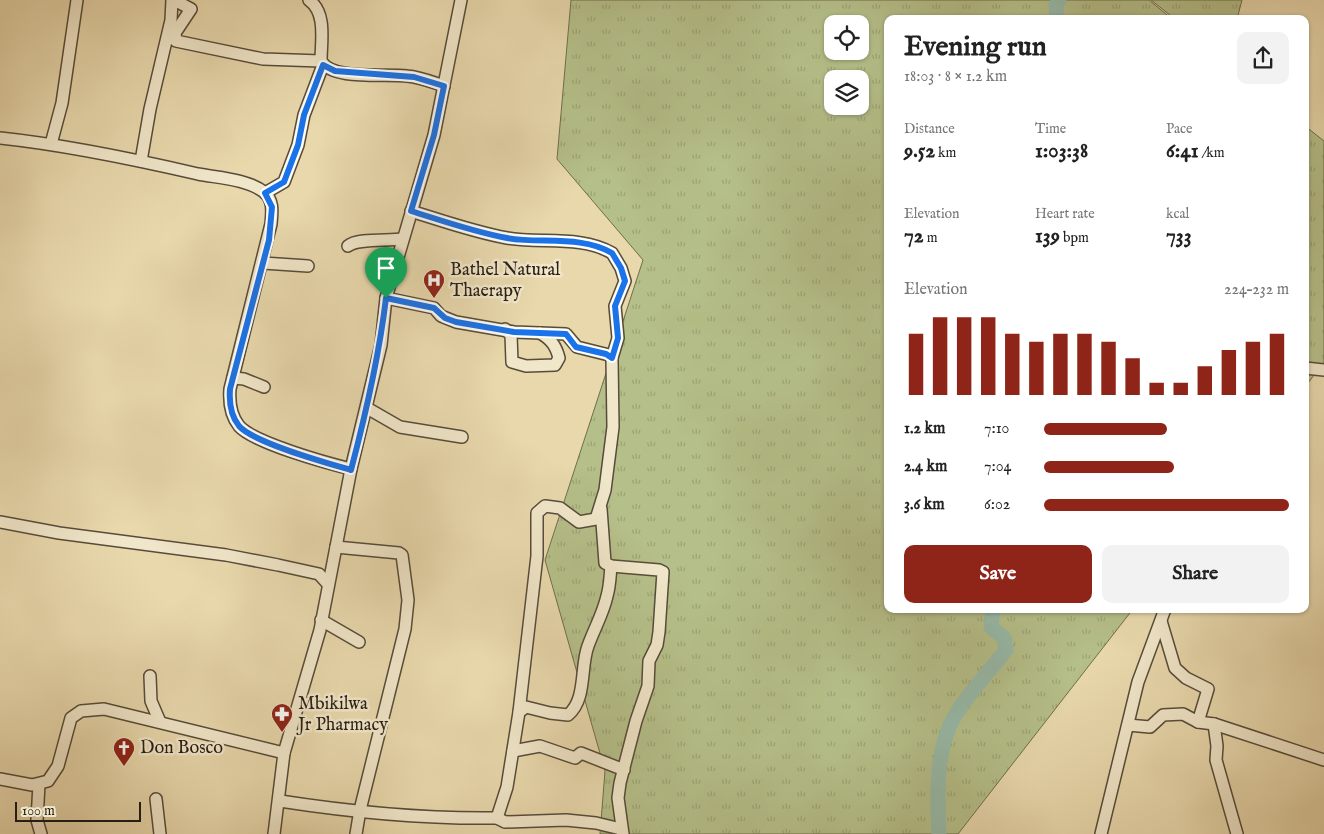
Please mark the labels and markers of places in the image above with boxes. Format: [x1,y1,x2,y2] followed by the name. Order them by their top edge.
[365,247,407,298] pin
[450,259,560,303] place label: Bathel Natural Thaerapy
[422,268,446,299] hospital icon: Bathel Natural Thaerapy
[296,693,388,737] place label: Mbikilwa Jr Pharmacy
[270,702,294,733] pharmacy icon: Mbikilwa Jr Pharmacy
[112,736,136,767] church icon: Don Bosco
[140,737,223,760] place label: Don Bosco

